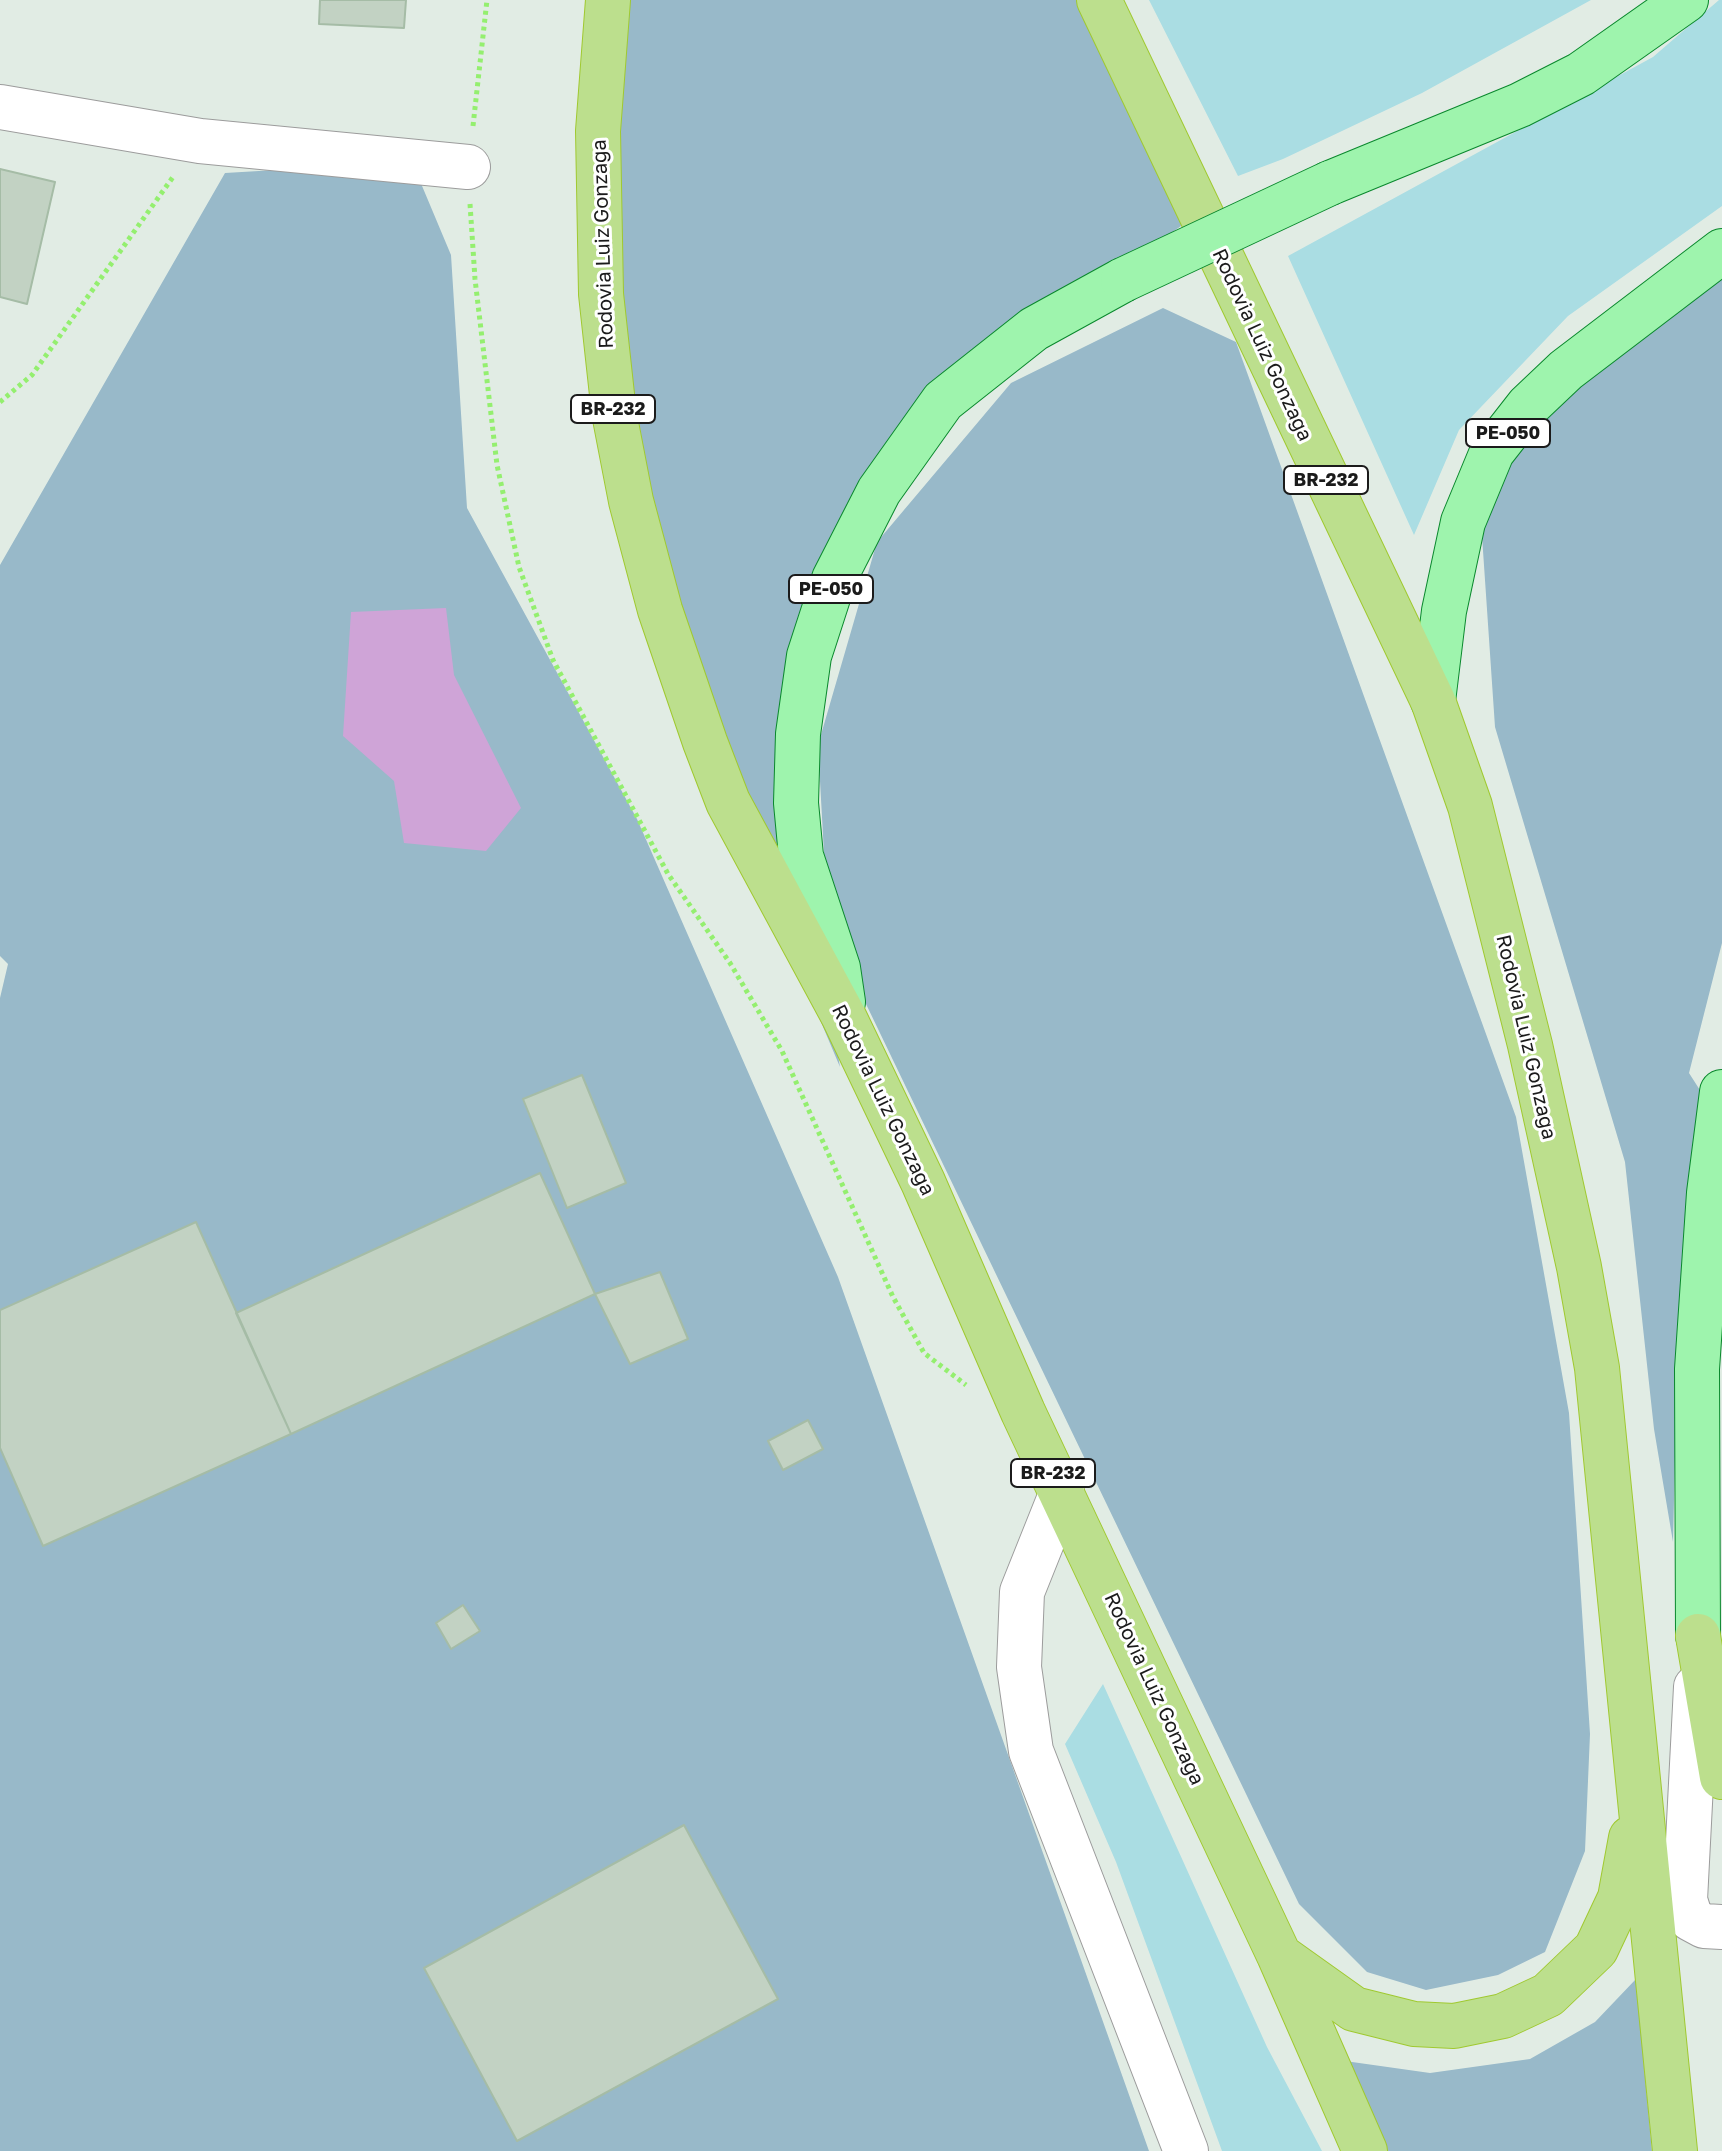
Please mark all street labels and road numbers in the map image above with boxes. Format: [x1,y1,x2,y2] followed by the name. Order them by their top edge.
[587,139,619,349] street label: Rodovia Luiz Gonzaga
[1207,245,1317,445] street label: Rodovia Luiz Gonzaga
[571,395,655,423] road number: BR-232
[1466,419,1550,447] road number: PE-050
[1284,466,1368,494] road number: BR-232
[789,575,873,603] road number: PE-050
[1491,932,1561,1142] street label: Rodovia Luiz Gonzaga
[826,1001,940,1199] street label: Rodovia Luiz Gonzaga
[1011,1459,1095,1487] road number: BR-232
[1099,1589,1209,1789] street label: Rodovia Luiz Gonzaga

